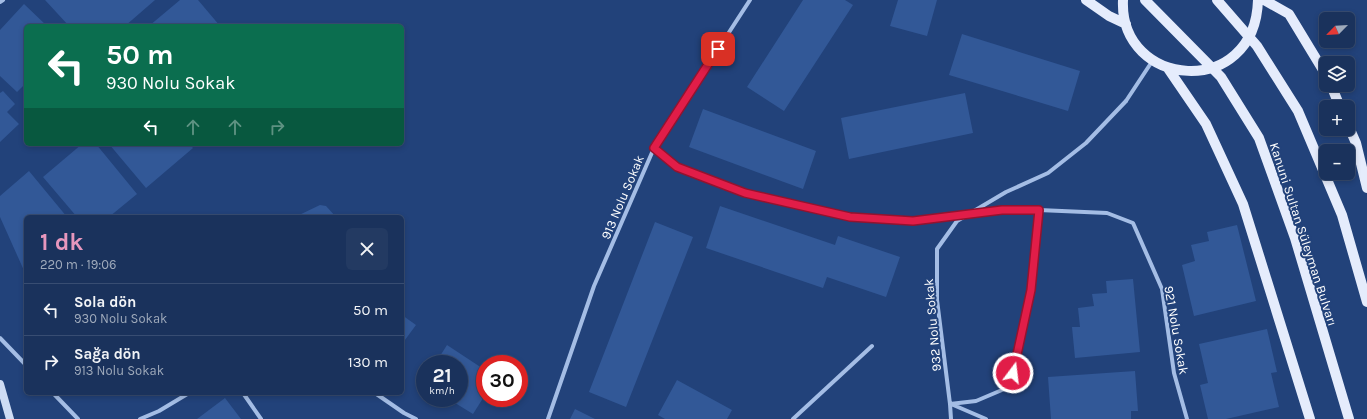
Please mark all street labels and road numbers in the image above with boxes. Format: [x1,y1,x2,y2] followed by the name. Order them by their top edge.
[1267,140,1340,328] street label: Kanuni Sultan Süleyman Bulvarı
[598,153,647,242] street label: 913 Nolu Sokak
[921,278,944,372] street label: 932 Nolu Sokak
[1161,285,1192,376] street label: 921 Nolu Sokak

